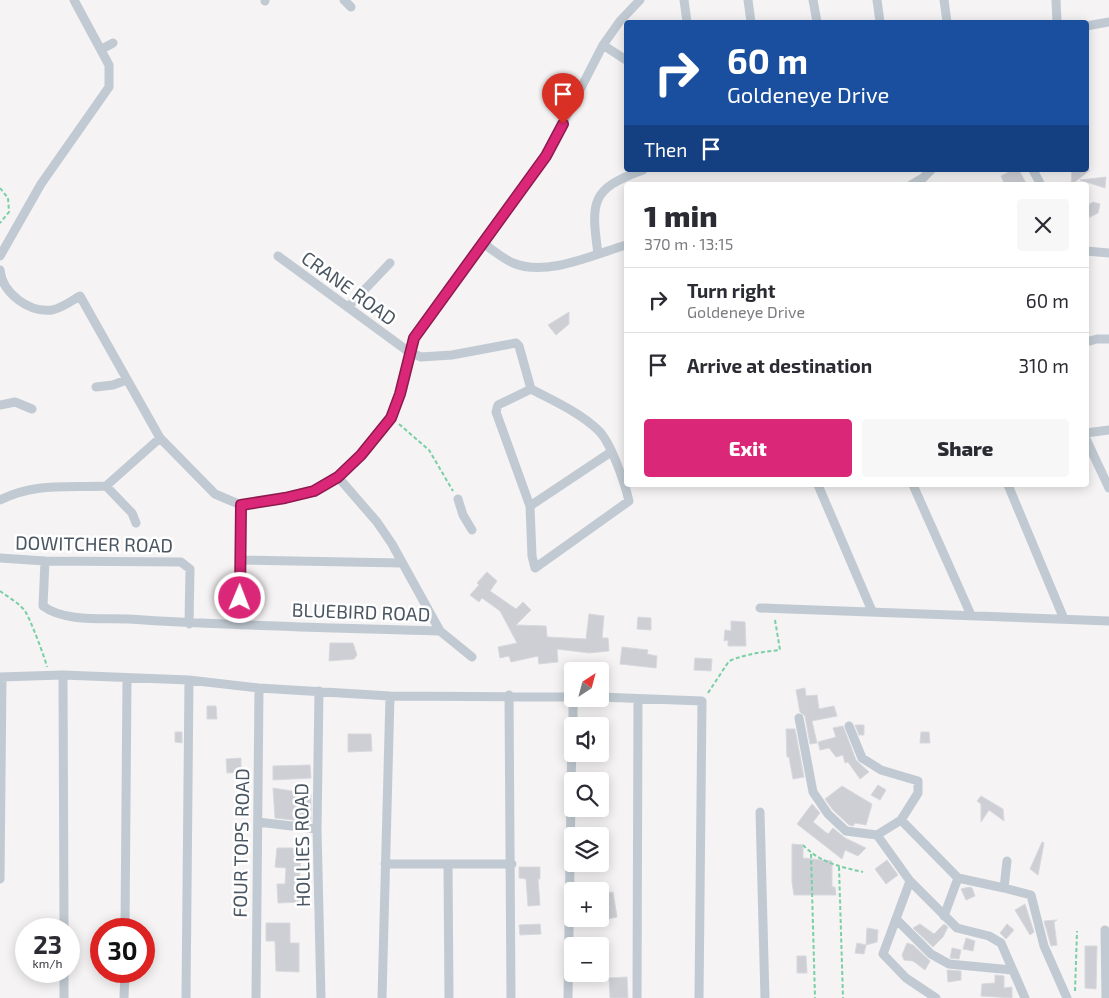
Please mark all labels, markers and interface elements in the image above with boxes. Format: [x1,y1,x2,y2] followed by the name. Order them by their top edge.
[727,39,808,81] text: 60 m
[644,40,709,105] icon: right
[542,73,584,124] pin
[549,80,577,108] icon: arrive
[727,81,889,107] text: Goldeneye Drive
[697,135,725,163] icon: arrive
[644,138,687,161] text: Then
[644,197,718,233] text: 1 min
[1017,199,1069,251] button: close
[644,234,733,253] text: 370 m · 13:15
[297,246,401,330] street label: CRANE ROAD
[687,279,775,302] text: Turn right
[644,286,672,314] icon: right
[1026,289,1069,312] text: 60 m
[687,302,805,321] text: Goldeneye Drive
[644,351,672,379] icon: arrive
[687,354,872,377] text: Arrive at destination
[1019,354,1069,377] text: 310 m
[644,419,852,477] button: Exit
[862,419,1069,477] button: Share
[15,531,173,556] street label: DOWITCHER ROAD
[213,571,265,623] position arrow
[291,598,431,625] street label: BLUEBIRD ROAD
[564,662,609,708] north arrow
[564,662,609,982] map controls
[564,717,609,762] button: sound
[228,768,253,918] street label: FOUR TOPS ROAD
[564,772,609,817] button: search
[289,783,314,907] street label: HOLLIES ROAD
[564,827,609,872] button: layers
[564,882,609,927] button: +
[90,918,155,983] speed limit sign: 30
[33,929,62,959] text: 23
[564,937,609,982] button: −
[33,956,62,970] text: km/h

